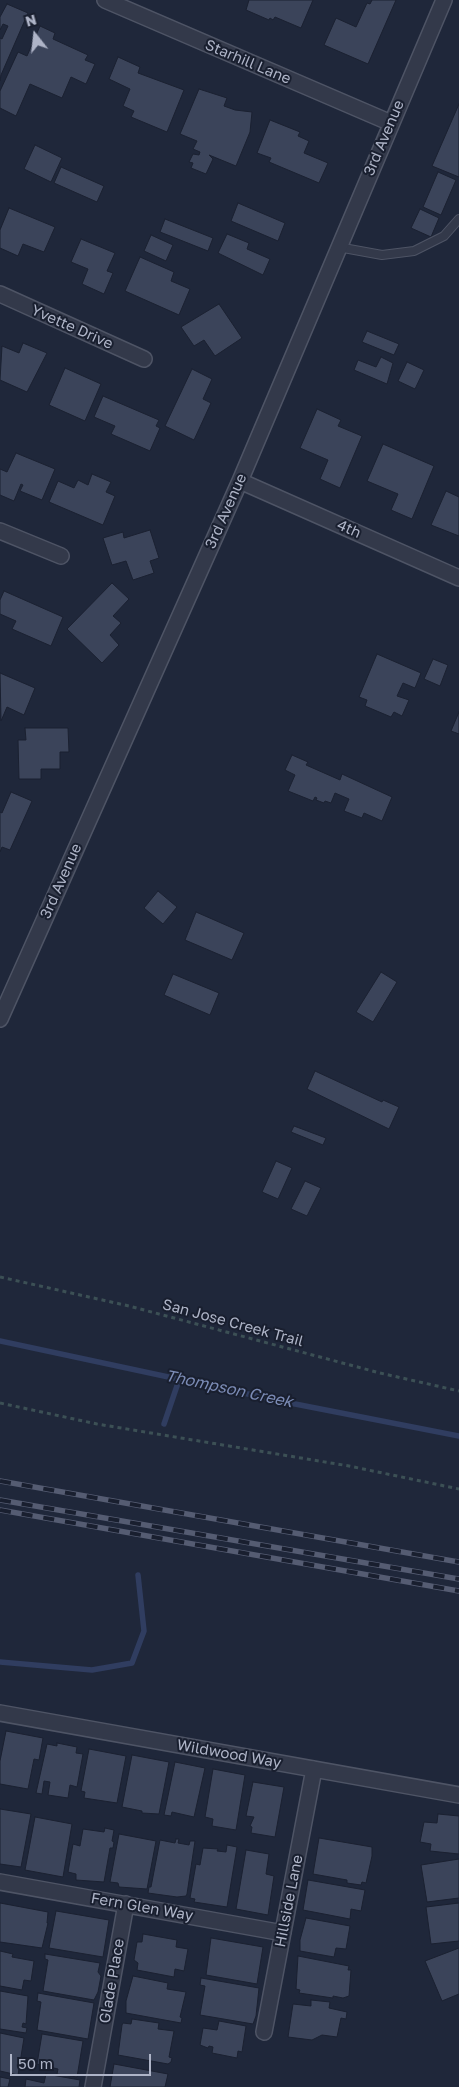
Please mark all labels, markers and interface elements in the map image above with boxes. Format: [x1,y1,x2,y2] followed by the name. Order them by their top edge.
[10,10,60,60] north arrow
[23,10,38,30] text: N
[202,36,294,88] street label: Starhill Lane
[360,97,408,179] street label: 3rd Avenue
[28,301,116,353] street label: Yvette Drive
[201,471,251,551] street label: 3rd Avenue
[334,516,364,542] street label: 4th
[36,841,86,921] street label: 3rd Avenue
[161,1296,305,1350] street label: San Jose Creek Trail
[164,1366,294,1412] water label: Thompson Creek
[175,1736,283,1772] street label: Wildwood Way
[271,1853,307,1949] street label: Hillside Lane
[89,1889,195,1925] street label: Fern Glen Way
[96,1937,128,2025] street label: Glade Place
[12,2044,154,2076] scale bar
[18,2054,53,2072] text: 50 m

